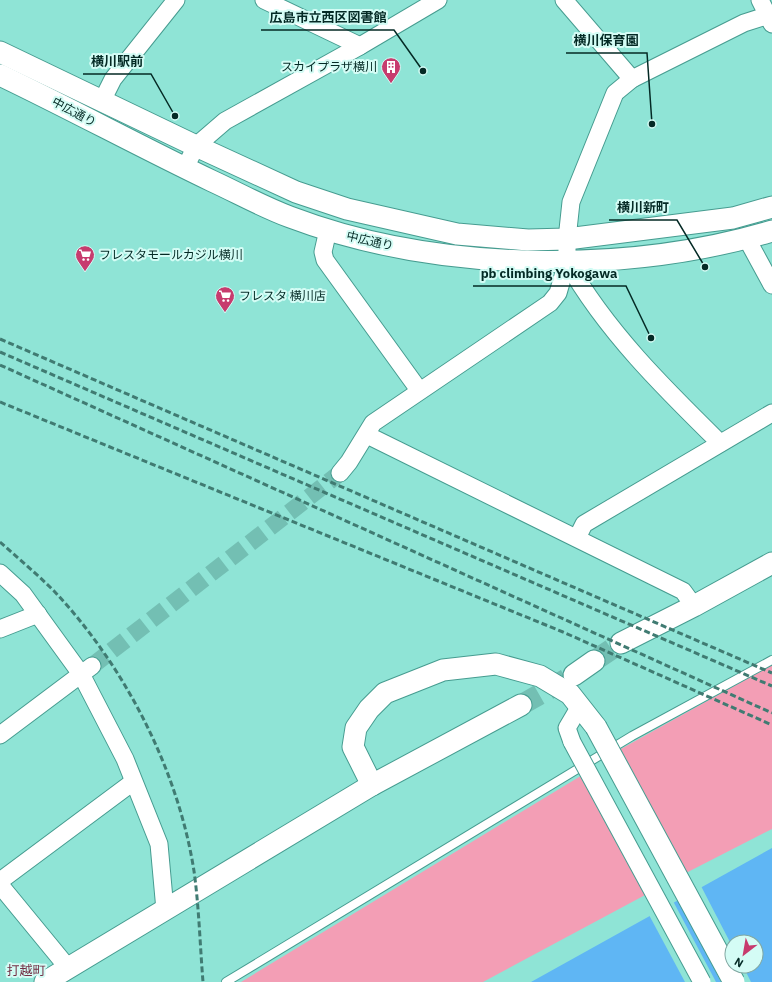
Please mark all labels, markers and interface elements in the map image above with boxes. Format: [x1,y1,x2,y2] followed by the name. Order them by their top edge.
[261,5,394,30] callout: 広島市立西区図書館
[269,9,387,26] text: 広島市立西区図書館
[566,28,647,53] callout: 横川保育園
[573,32,639,49] text: 横川保育園
[83,49,151,74] callout: 横川駅前
[91,53,143,70] text: 横川駅前
[380,56,402,84] building icon: スカイプラザ横川
[281,59,377,74] place label: スカイプラザ横川
[50,94,99,129] street label: 中広通り
[609,195,677,220] callout: 横川新町
[617,199,669,216] text: 横川新町
[345,228,395,253] street label: 中広通り
[74,244,96,272] supermarket icon: フレスタモールカジル横川
[99,247,243,262] place label: フレスタモールカジル横川
[473,261,626,286] callout: pb climbing Yokogawa
[481,265,617,282] text: pb climbing Yokogawa
[214,285,236,313] supermarket icon: フレスタ 横川店
[239,288,326,303] place label: フレスタ 横川店
[724,934,764,974] north arrow
[732,955,746,971] text: N
[6,962,46,979] district label: 打越町

